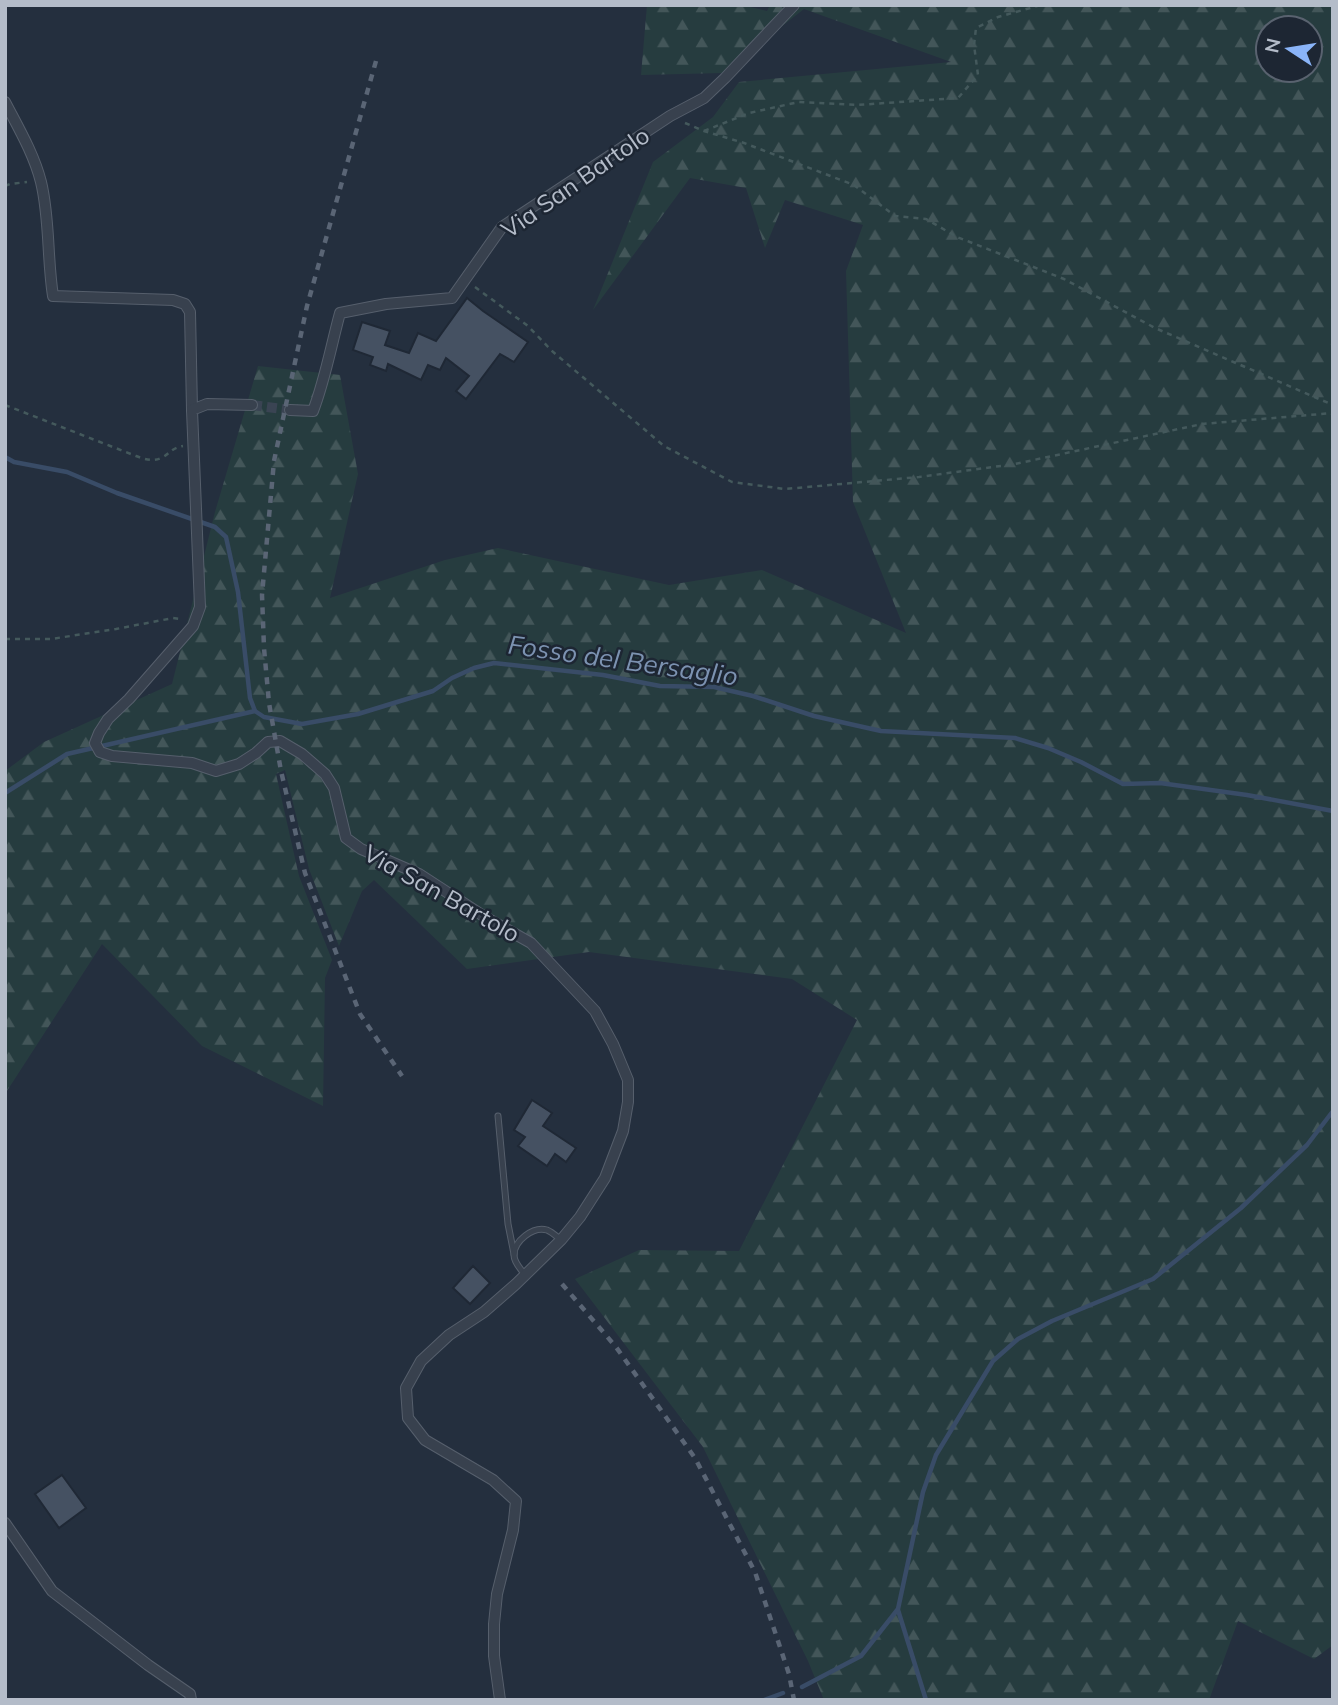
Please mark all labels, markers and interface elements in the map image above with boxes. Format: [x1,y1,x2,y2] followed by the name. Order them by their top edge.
[1254,14,1324,84] north arrow
[1259,36,1286,55] text: N
[495,120,655,244] street label: Via San Bartolo
[506,628,740,692] water label: Fosso del Bersaglio
[359,838,525,948] street label: Via San Bartolo

